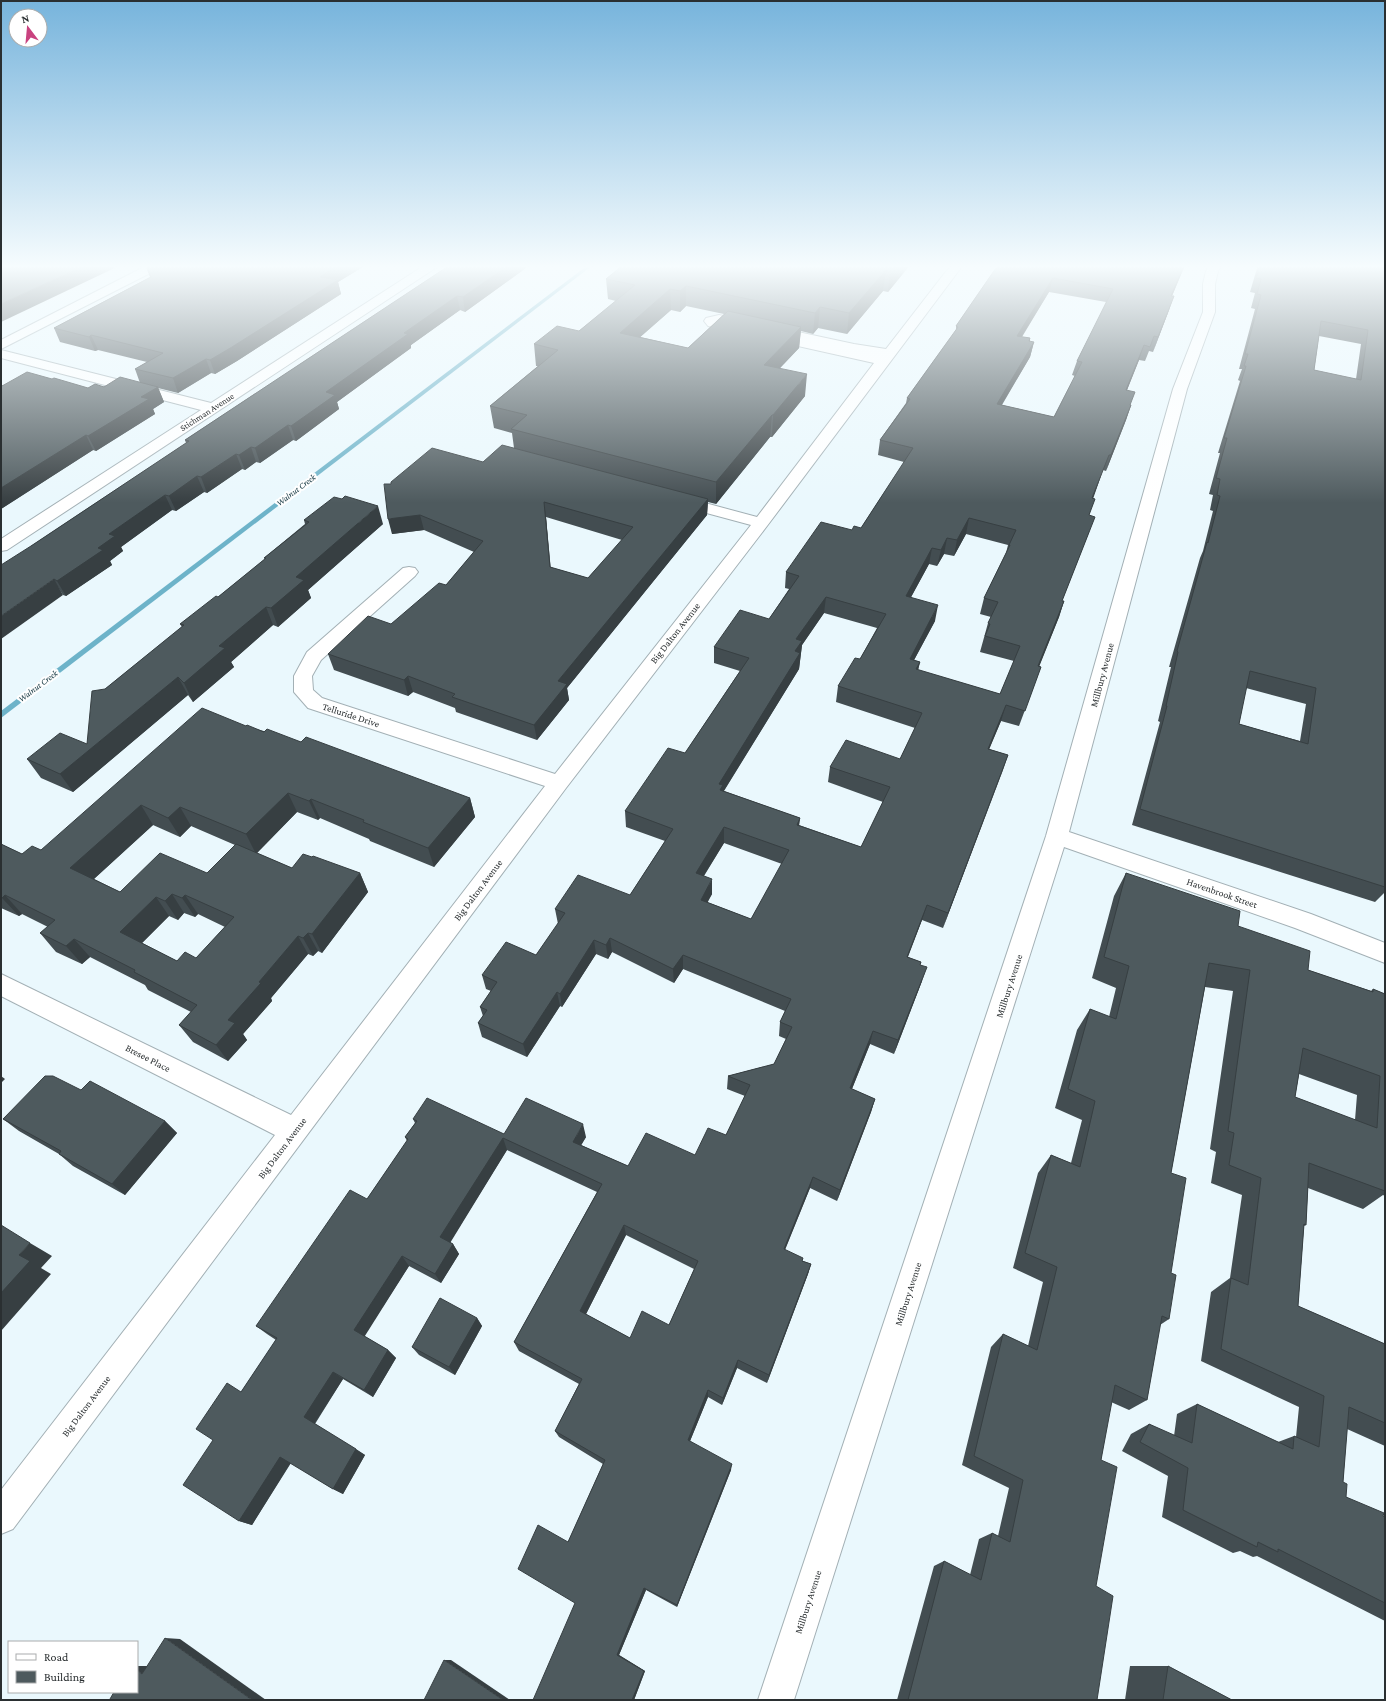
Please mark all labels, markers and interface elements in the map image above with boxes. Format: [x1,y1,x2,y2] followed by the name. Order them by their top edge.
[8,8,48,48] north arrow
[20,11,31,25] text: N
[178,391,236,433] street label: Stichman Avenue
[274,471,319,508] water label: Walnut Creek
[648,600,702,665] street label: Big Dalton Avenue
[1088,641,1116,708] street label: Millbury Avenue
[16,667,61,704] water label: Walnut Creek
[321,701,382,730] street label: Telluride Drive
[451,857,505,923] street label: Big Dalton Avenue
[1185,876,1259,910] street label: Havenbrook Street
[994,952,1025,1019] street label: Millbury Avenue
[124,1042,173,1074] street label: Bresee Place
[255,1115,309,1181] street label: Big Dalton Avenue
[893,1260,924,1327] street label: Millbury Avenue
[59,1373,113,1439] street label: Big Dalton Avenue
[793,1568,824,1635] street label: Millbury Avenue
[8,1641,138,1693] legend
[44,1650,69,1664] text: Road
[44,1670,85,1684] text: Building

